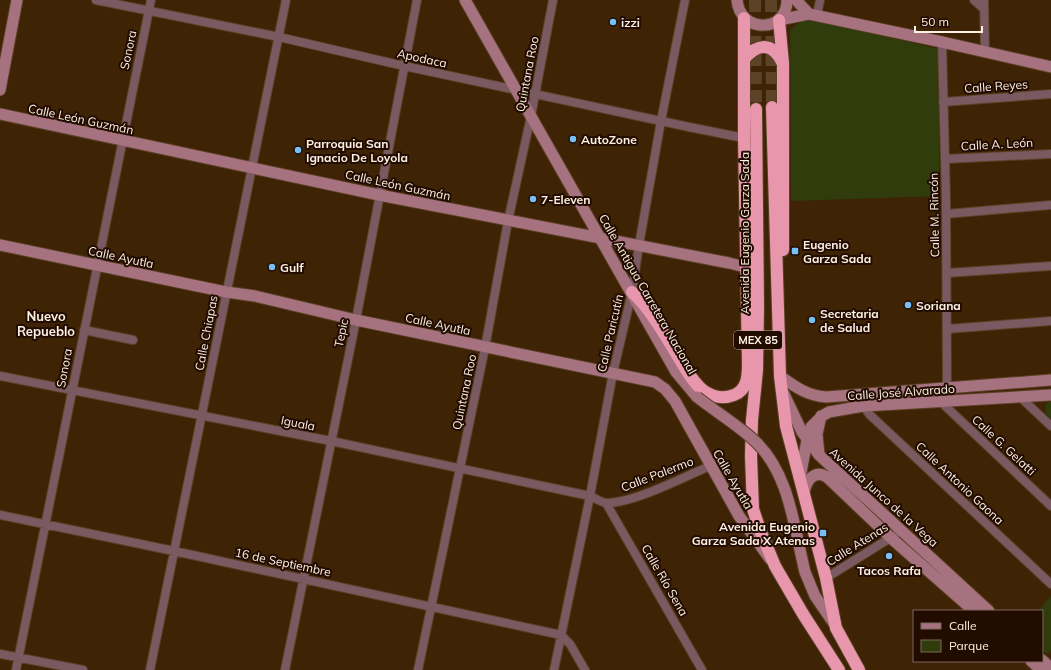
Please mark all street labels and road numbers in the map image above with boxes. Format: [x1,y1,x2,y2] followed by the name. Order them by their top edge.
[117,29,139,71] street label: Sonora
[512,35,542,113] street label: Quintana Roo
[396,45,448,71] street label: Apodaca
[964,76,1028,96] street label: Calle Reyes
[27,101,135,137] street label: Calle León Guzmán
[960,135,1034,153] street label: Calle A. León
[737,152,752,314] street label: Avenida Eugenio Garza Sada
[344,167,452,203] street label: Calle León Guzmán
[926,173,942,257] street label: Calle M. Rincón
[596,211,700,377] street label: Calle Antigua Carretera Nacional
[87,243,155,271] street label: Calle Ayutla
[594,293,626,373] street label: Calle Paricutín
[191,294,221,372] street label: Calle Chiapas
[404,310,472,338] street label: Calle Ayutla
[331,317,351,349] street label: Tepic
[734,331,782,349] road number: MEX 85
[53,347,75,389] street label: Sonora
[449,353,479,431] street label: Quintana Roo
[847,381,955,403] street label: Calle José Alvarado
[280,412,316,434] street label: Iguala
[969,412,1039,478] street label: Calle G. Gelatti
[913,439,1007,527] street label: Calle Antonio Gaona
[827,444,941,550] street label: Avenida Junco de la Vega
[710,446,756,512] street label: Calle Ayutla
[619,453,696,495] street label: Calle Palermo
[823,519,891,569] street label: Calle Atenas
[639,542,691,618] street label: Calle Río Sena
[234,545,332,579] street label: 16 de Septiembre

